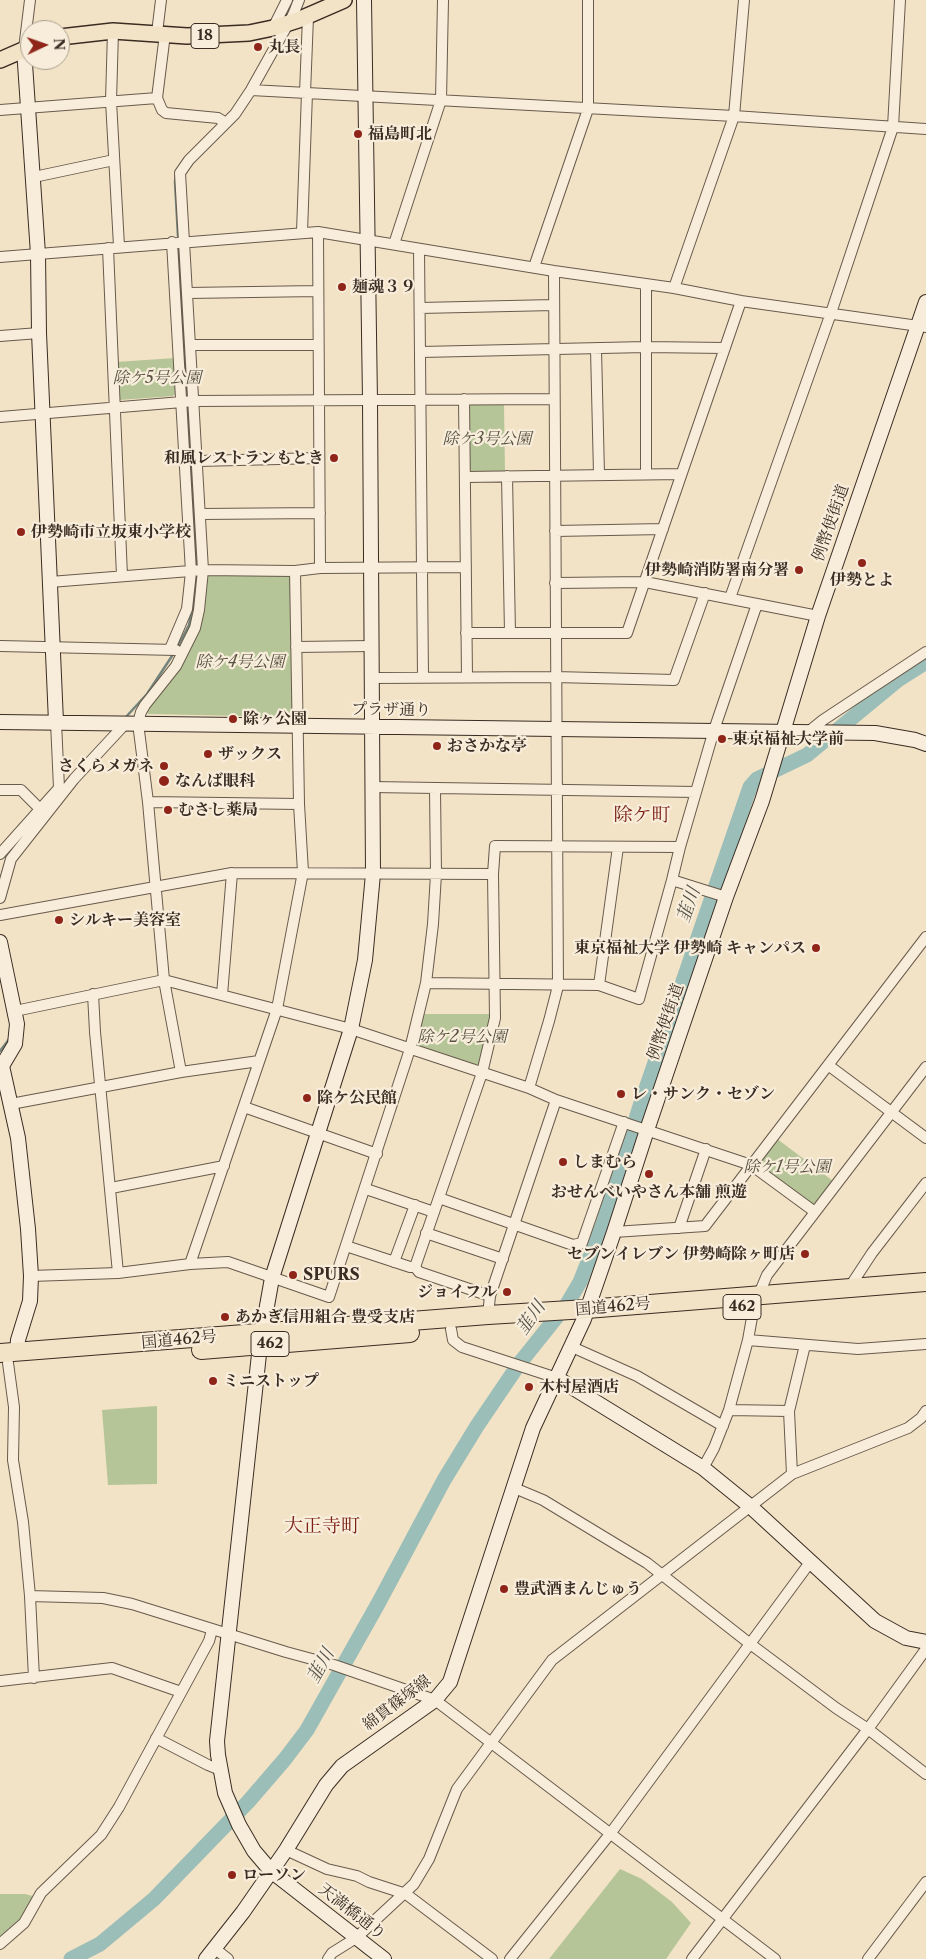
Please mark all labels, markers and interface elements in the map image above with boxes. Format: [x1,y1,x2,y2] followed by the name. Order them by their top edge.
[20,20,70,70] north arrow
[191,24,219,48] road number: 18
[268,37,300,57] place label: 丸長
[50,38,68,51] text: N
[252,41,264,53] marker: 丸長
[368,124,432,144] place label: 福島町北
[352,128,364,140] marker: 福島町北
[352,277,416,297] place label: 麺魂３９
[336,281,348,293] marker: 麺魂３９
[113,368,201,388] park label: 除ケ5号公園
[442,429,532,449] park label: 除ケ3号公園
[164,448,324,468] place label: 和風レストランもとき
[328,452,340,464] marker: 和風レストランもとき
[809,482,853,564] street label: 例幣使街道
[31,522,191,542] place label: 伊勢崎市立坂東小学校
[15,526,27,538] marker: 伊勢崎市立坂東小学校
[856,557,868,569] marker: 伊勢とよ
[645,560,789,580] place label: 伊勢崎消防署南分署
[793,564,805,576] marker: 伊勢崎消防署南分署
[830,570,894,590] place label: 伊勢とよ
[195,652,285,672] park label: 除ケ4号公園
[351,700,431,720] street label: プラザ通り
[243,709,307,729] place label: 除ヶ公園
[227,713,239,725] marker: 除ヶ公園
[732,729,844,749] place label: 東京福祉大学前
[716,733,728,745] marker: 東京福祉大学前
[447,736,527,756] place label: おさかな亭
[431,740,443,752] marker: おさかな亭
[218,744,282,764] place label: ザックス
[202,748,214,760] marker: ザックス
[58,756,154,776] place label: さくらメガネ
[158,760,170,772] marker: さくらメガネ
[175,771,255,791] place label: なんば眼科
[157,774,171,788] marker: なんば眼科
[178,800,258,820] place label: むさし薬局
[162,804,174,816] marker: むさし薬局
[614,805,670,827] district label: 除ケ町
[673,884,705,926] water label: 韮川
[69,910,181,930] place label: シルキー美容室
[53,914,65,926] marker: シルキー美容室
[574,938,806,958] place label: 東京福祉大学 伊勢崎 キャンパス
[810,942,822,954] marker: 東京福祉大学 伊勢崎 キャンパス
[644,981,688,1063] street label: 例幣使街道
[417,1027,507,1047] park label: 除ケ2号公園
[631,1084,775,1104] place label: レ・サンク・セゾン
[317,1088,397,1108] place label: 除ケ公民館
[615,1088,627,1100] marker: レ・サンク・セゾン
[301,1092,313,1104] marker: 除ケ公民館
[573,1152,637,1172] place label: しまむら
[557,1156,569,1168] marker: しまむら
[743,1157,831,1177] park label: 除ケ1号公園
[643,1168,655,1180] marker: おせんベいやさん本舗 煎遊
[551,1182,747,1202] place label: おせんベいやさん本舗 煎遊
[567,1244,795,1264] place label: セブンイレブン 伊勢崎除ヶ町店
[799,1248,811,1260] marker: セブンイレブン 伊勢崎除ヶ町店
[303,1265,360,1285] place label: SPURS
[287,1269,299,1281] marker: SPURS
[417,1282,497,1302] place label: ジョイフル
[501,1286,513,1298] marker: ジョイフル
[574,1294,652,1320] street label: 国道462号
[723,1294,761,1320] road number: 462
[512,1297,550,1339] water label: 韮川
[235,1307,415,1327] place label: あかぎ信用組合 豊受支店
[219,1311,231,1323] marker: あかぎ信用組合 豊受支店
[140,1327,218,1353] street label: 国道462号
[251,1332,289,1356] road number: 462
[223,1371,319,1391] place label: ミニストップ
[207,1375,219,1387] marker: ミニストップ
[539,1377,619,1397] place label: 木村屋酒店
[523,1381,535,1393] marker: 木村屋酒店
[284,1516,360,1538] district label: 大正寺町
[514,1579,642,1599] place label: 豊武酒まんじゅう
[498,1583,510,1595] marker: 豊武酒まんじゅう
[303,1645,339,1687] water label: 韮川
[359,1671,435,1735] street label: 綿貫篠塚線
[242,1865,306,1885] place label: ローソン
[226,1869,238,1881] marker: ローソン
[315,1880,389,1944] street label: 天満橋通り

